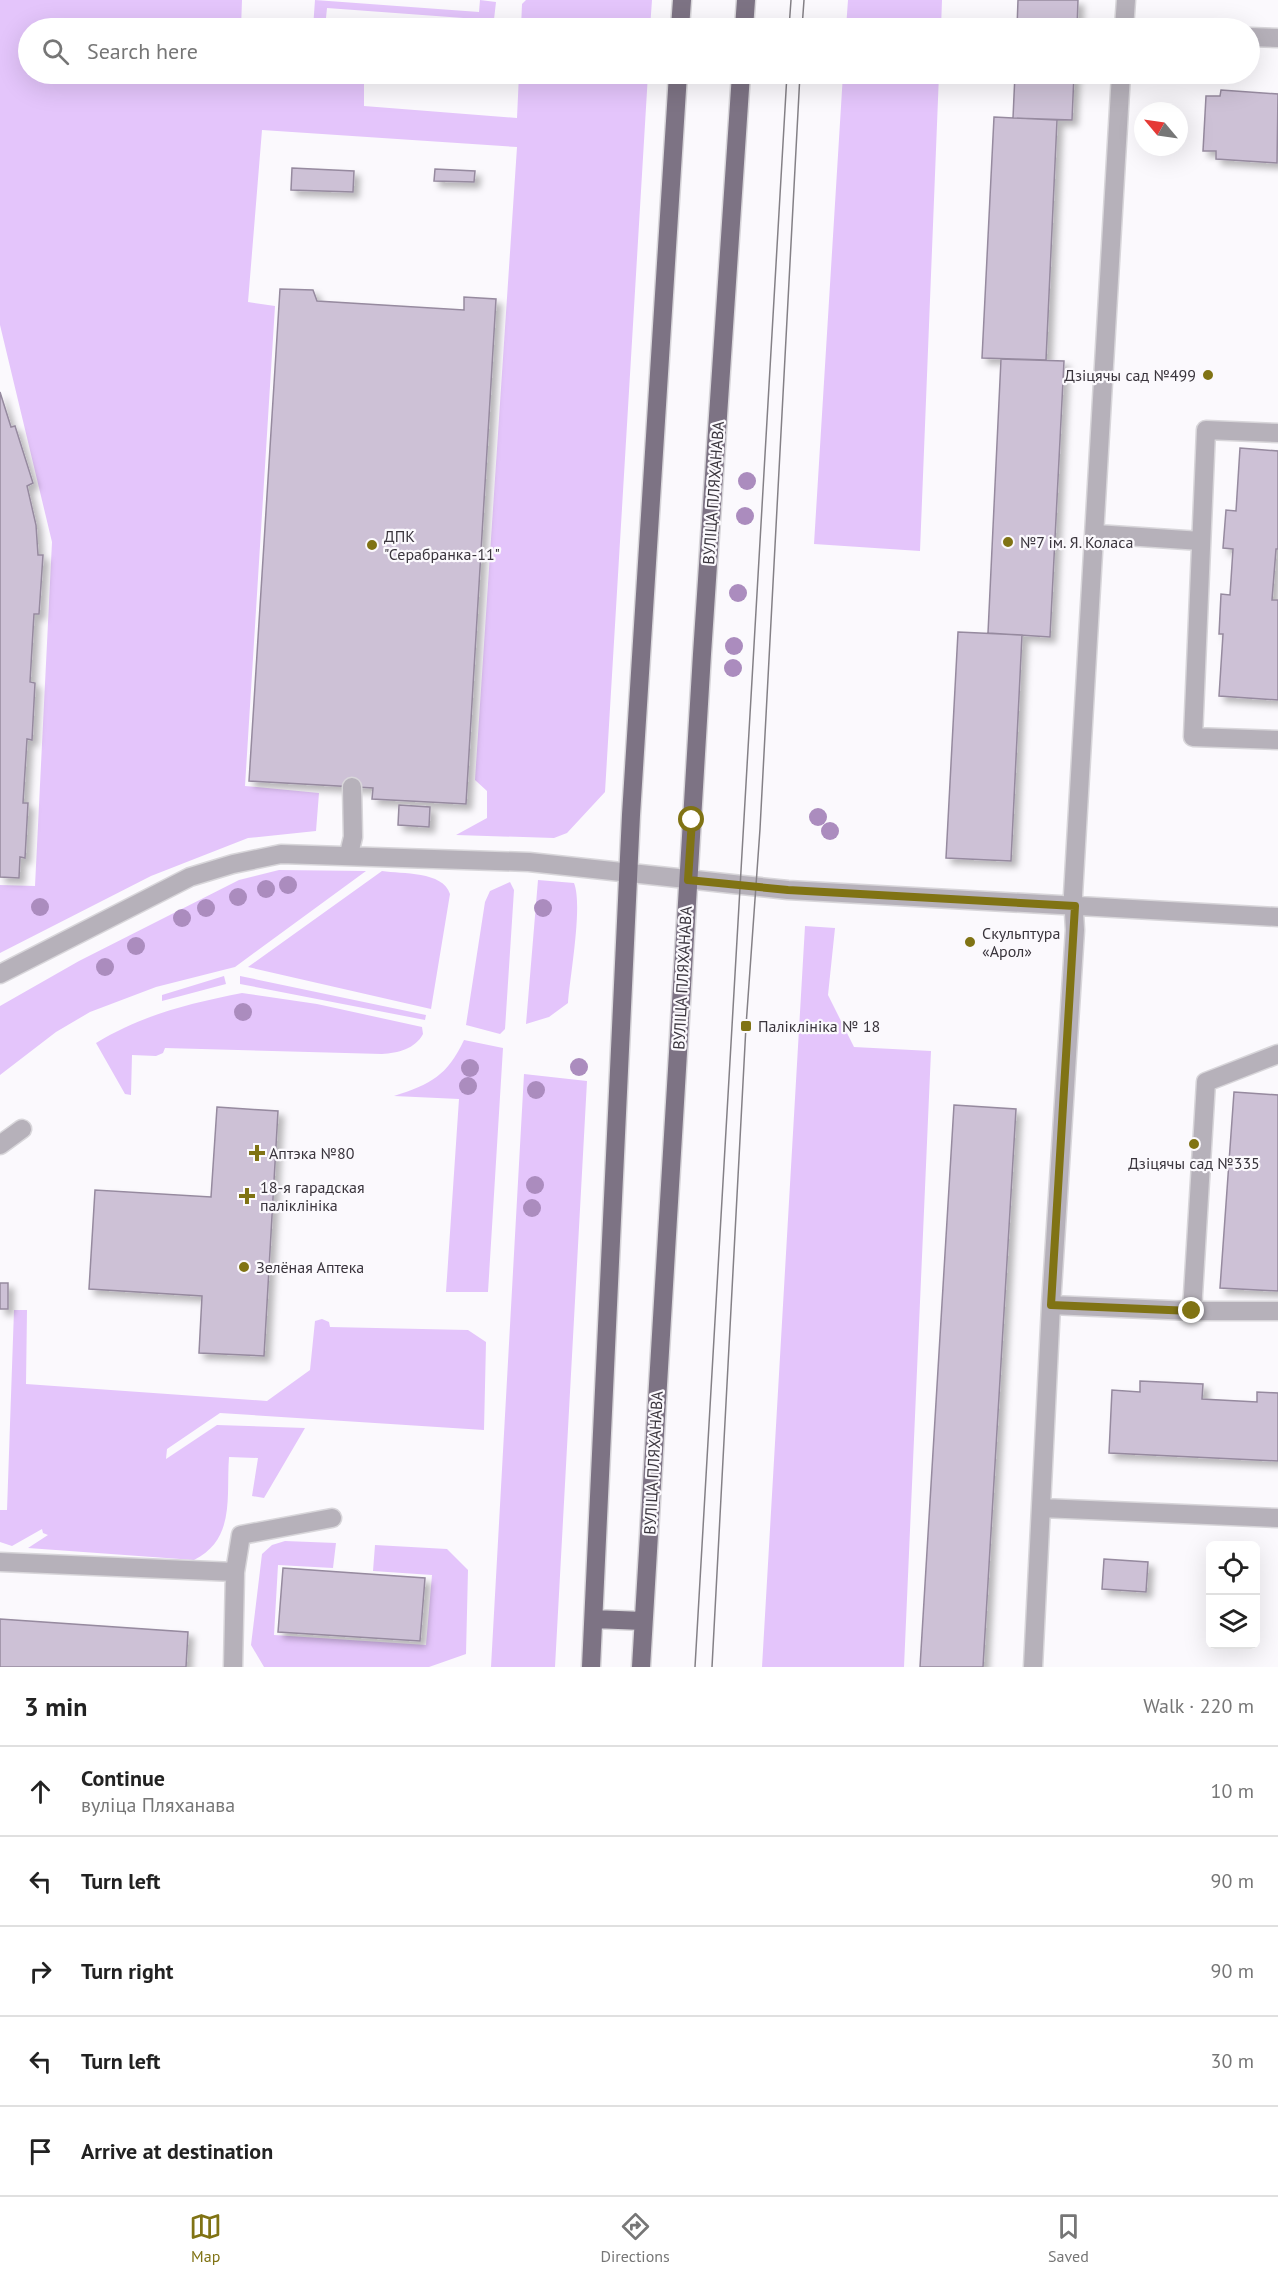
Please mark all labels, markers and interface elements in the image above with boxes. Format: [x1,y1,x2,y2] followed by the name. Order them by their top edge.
[18,18,1260,84] search box
[39,35,72,68] icon: search
[87,37,198,65] text: Search here
[1134,102,1188,156] north arrow
[1064,365,1196,385] place label: Дзіцячы сад №499
[1201,368,1215,382] marker: Дзіцячы сад №499
[698,420,728,565] street label: ВУЛІЦА ПЛЯХАНАВА
[384,526,500,564] place label: ДПК "Серабранка-11"
[1020,532,1133,552] place label: №7 ім. Я. Коласа
[1001,535,1015,549] marker: №7 ім. Я. Коласа
[365,538,379,552] marker: ДПК "Серабранка-11"
[678,806,704,832] route start
[668,905,696,1050] street label: ВУЛІЦА ПЛЯХАНАВА
[982,923,1060,961] place label: Скульптура «Арол»
[963,935,977,949] marker: Скульптура «Арол»
[758,1016,880,1036] place label: Паліклініка № 18
[739,1019,753,1033] marker: Паліклініка № 18
[1187,1137,1201,1151] marker: Дзіцячы сад №335
[269,1143,355,1163] place label: Аптэка №80
[250,1146,264,1160] marker: Аптэка №80
[1128,1153,1260,1173] place label: Дзіцячы сад №335
[260,1177,365,1215] place label: 18-я гарадская паліклініка
[238,1187,256,1205] marker: 18-я гарадская паліклініка
[256,1257,364,1277] place label: Зелёная Аптека
[237,1260,251,1274] marker: Зелёная Аптека
[1178,1297,1204,1323] route end
[639,1390,667,1535] street label: ВУЛІЦА ПЛЯХАНАВА
[1206,1541,1260,1649] map controls
[1206,1541,1260,1595] button: locate
[1206,1595,1260,1649] button: layers
[24,1690,87,1723] text: 3 min
[1143,1693,1254,1719] text: Walk · 220 m
[81,1764,165,1792] text: Continue
[24,1775,57,1808] icon: ahead
[1211,1778,1254,1804] text: 10 m
[81,1792,235,1818] text: вуліца Пляханава
[24,1865,57,1898] icon: left
[81,1867,161,1895] text: Turn left
[1211,1868,1254,1894] text: 90 m
[24,1955,57,1988] icon: right
[81,1957,173,1985] text: Turn right
[1211,1958,1254,1984] text: 90 m
[24,2045,57,2078] icon: left
[81,2047,161,2075] text: Turn left
[1211,2048,1254,2074] text: 30 m
[24,2135,57,2168] icon: arrive
[81,2137,273,2165] text: Arrive at destination
[189,2210,222,2266] tab: Map
[601,2210,670,2266] tab: Directions
[1048,2210,1089,2266] tab: Saved

